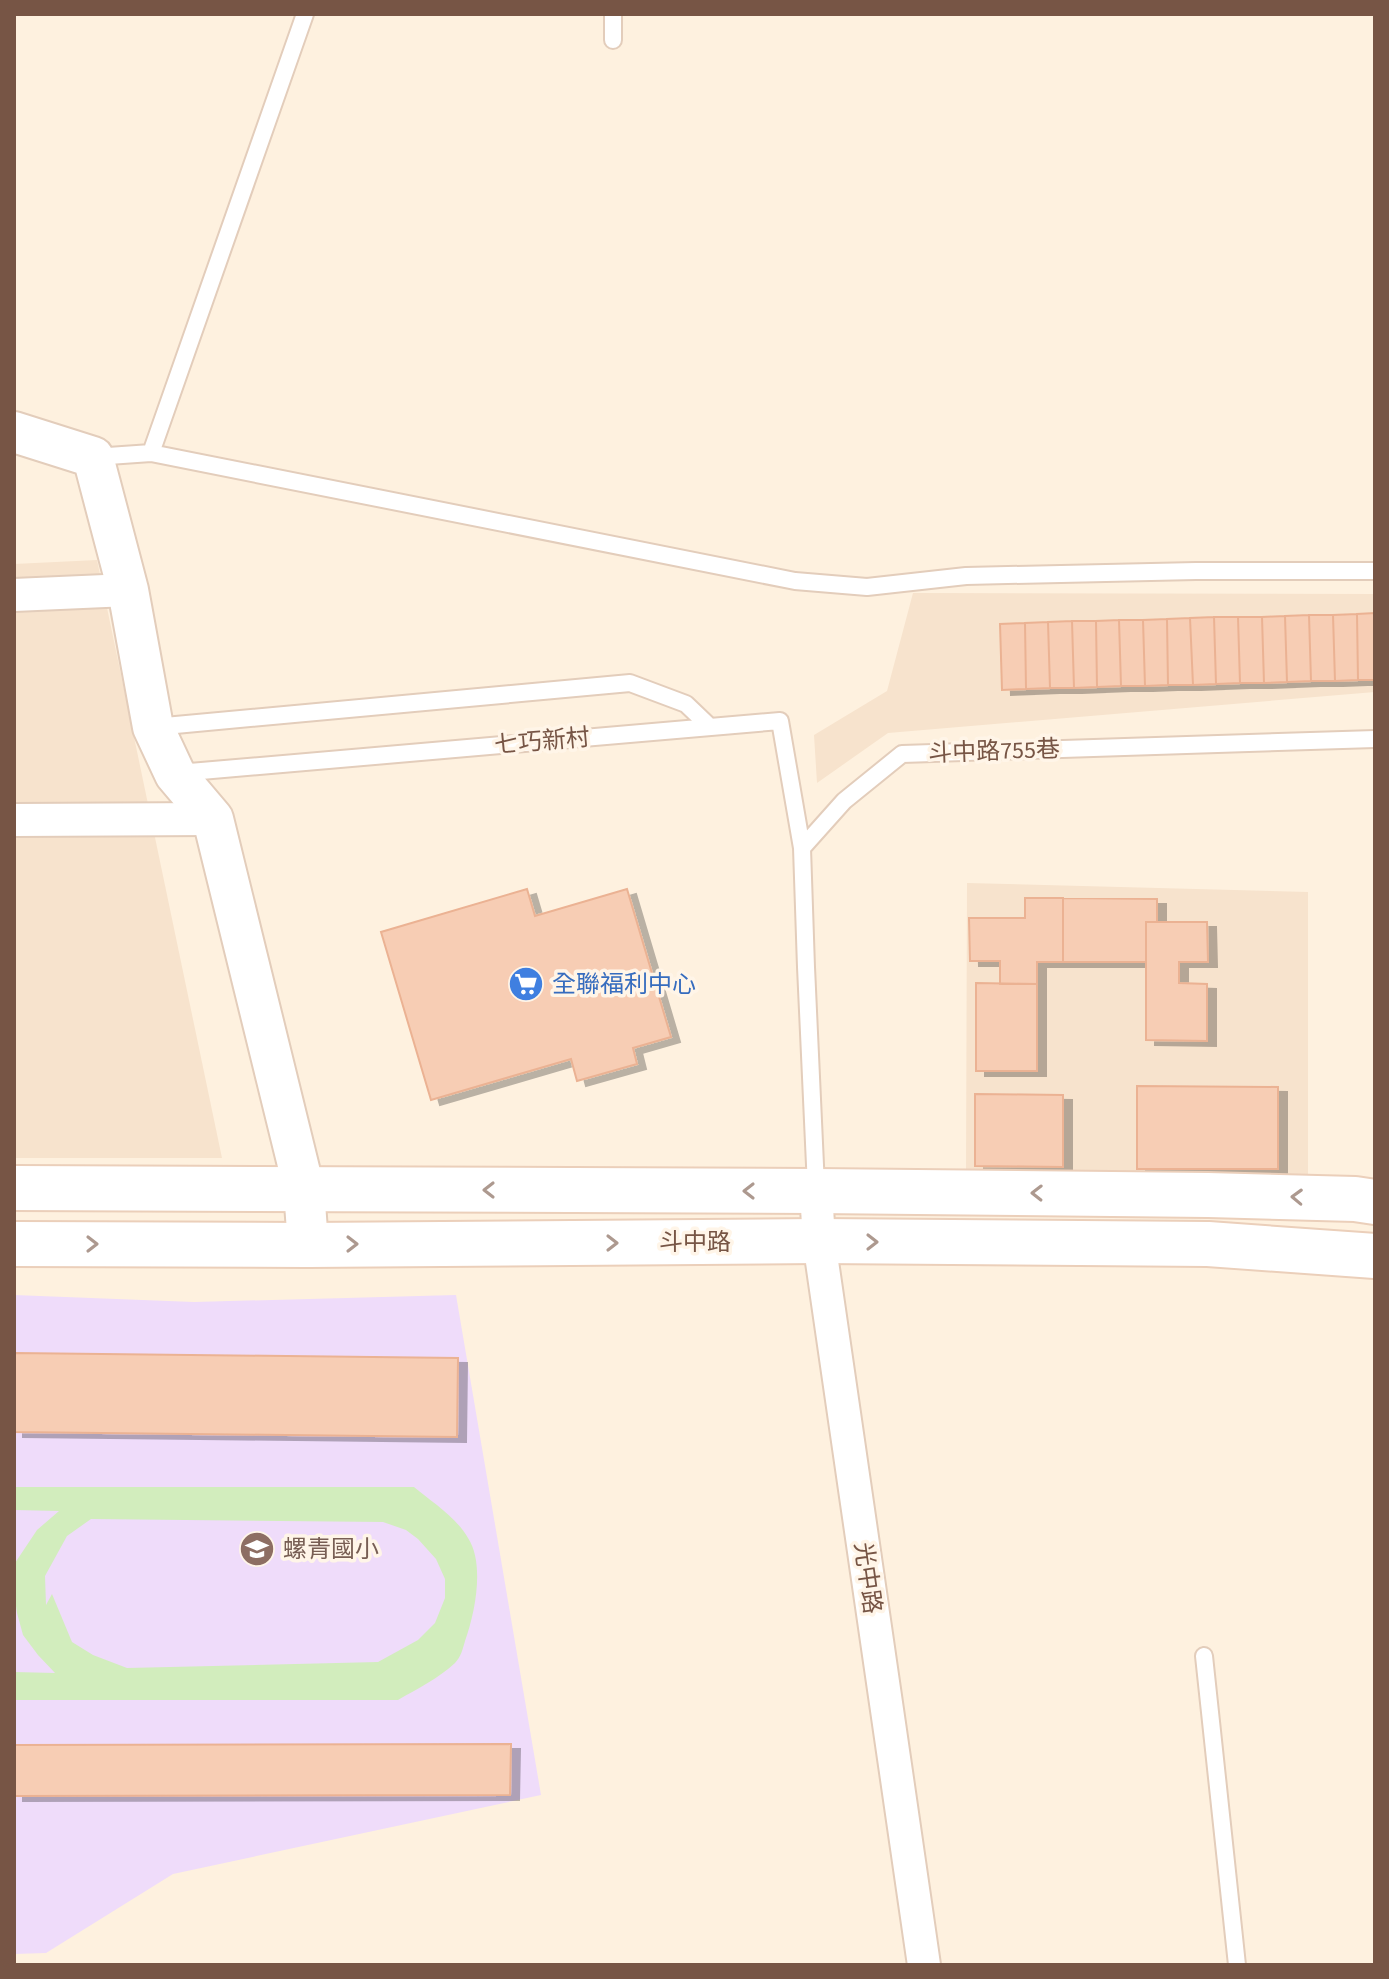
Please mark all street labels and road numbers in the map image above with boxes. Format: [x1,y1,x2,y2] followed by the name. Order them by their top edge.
[493,720,591,763] street label: 七巧新村
[928,732,1060,771] street label: 斗中路755巷
[659,1225,731,1260] street label: 斗中路
[845,1540,890,1616] street label: 光中路

